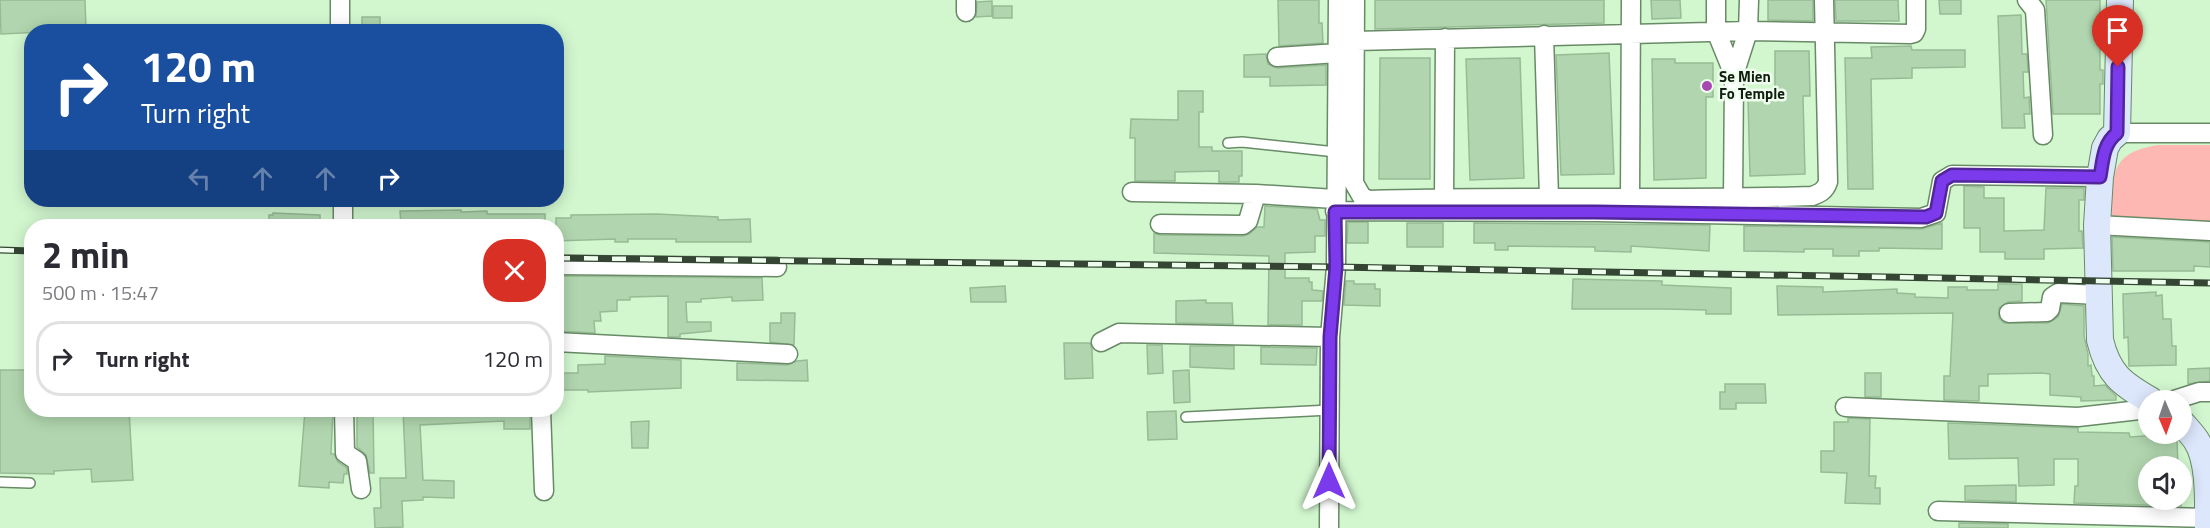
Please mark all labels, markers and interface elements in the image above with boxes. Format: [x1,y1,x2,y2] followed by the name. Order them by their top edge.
[2092,5,2143,67] pin
[2101,14,2134,47] icon: arrive
[141,34,256,98] text: 120 m
[42,48,120,126] icon: right
[1719,65,1785,105] place label: Se Mien Fo Temple
[1700,79,1714,93] marker: Se Mien Fo Temple
[141,92,250,133] text: Turn right
[183,162,216,195] icon: left
[246,162,279,195] icon: ahead
[309,162,342,195] icon: ahead
[372,162,405,195] icon: right
[42,227,129,282] text: 2 min
[483,239,546,302] button: close
[42,277,159,308] text: 500 m · 15:47
[45,342,78,375] icon: right
[96,342,190,376] text: Turn right
[483,342,543,376] text: 120 m
[2138,390,2192,444] north arrow
[2138,390,2192,510] map controls
[1297,449,1361,513] position arrow
[2138,456,2192,510] button: sound

